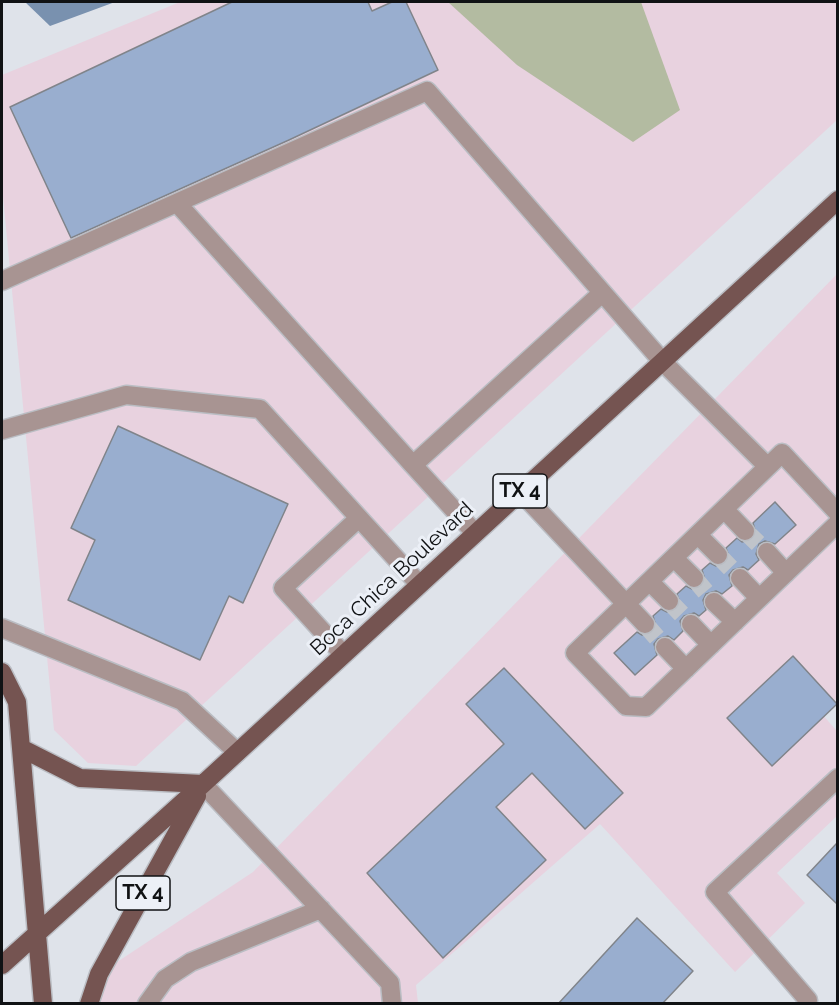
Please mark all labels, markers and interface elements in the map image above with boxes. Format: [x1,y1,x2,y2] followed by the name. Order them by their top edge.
[493,474,547,508] road number: TX 4
[305,497,479,661] street label: Boca Chica Boulevard
[116,876,170,910] road number: TX 4

